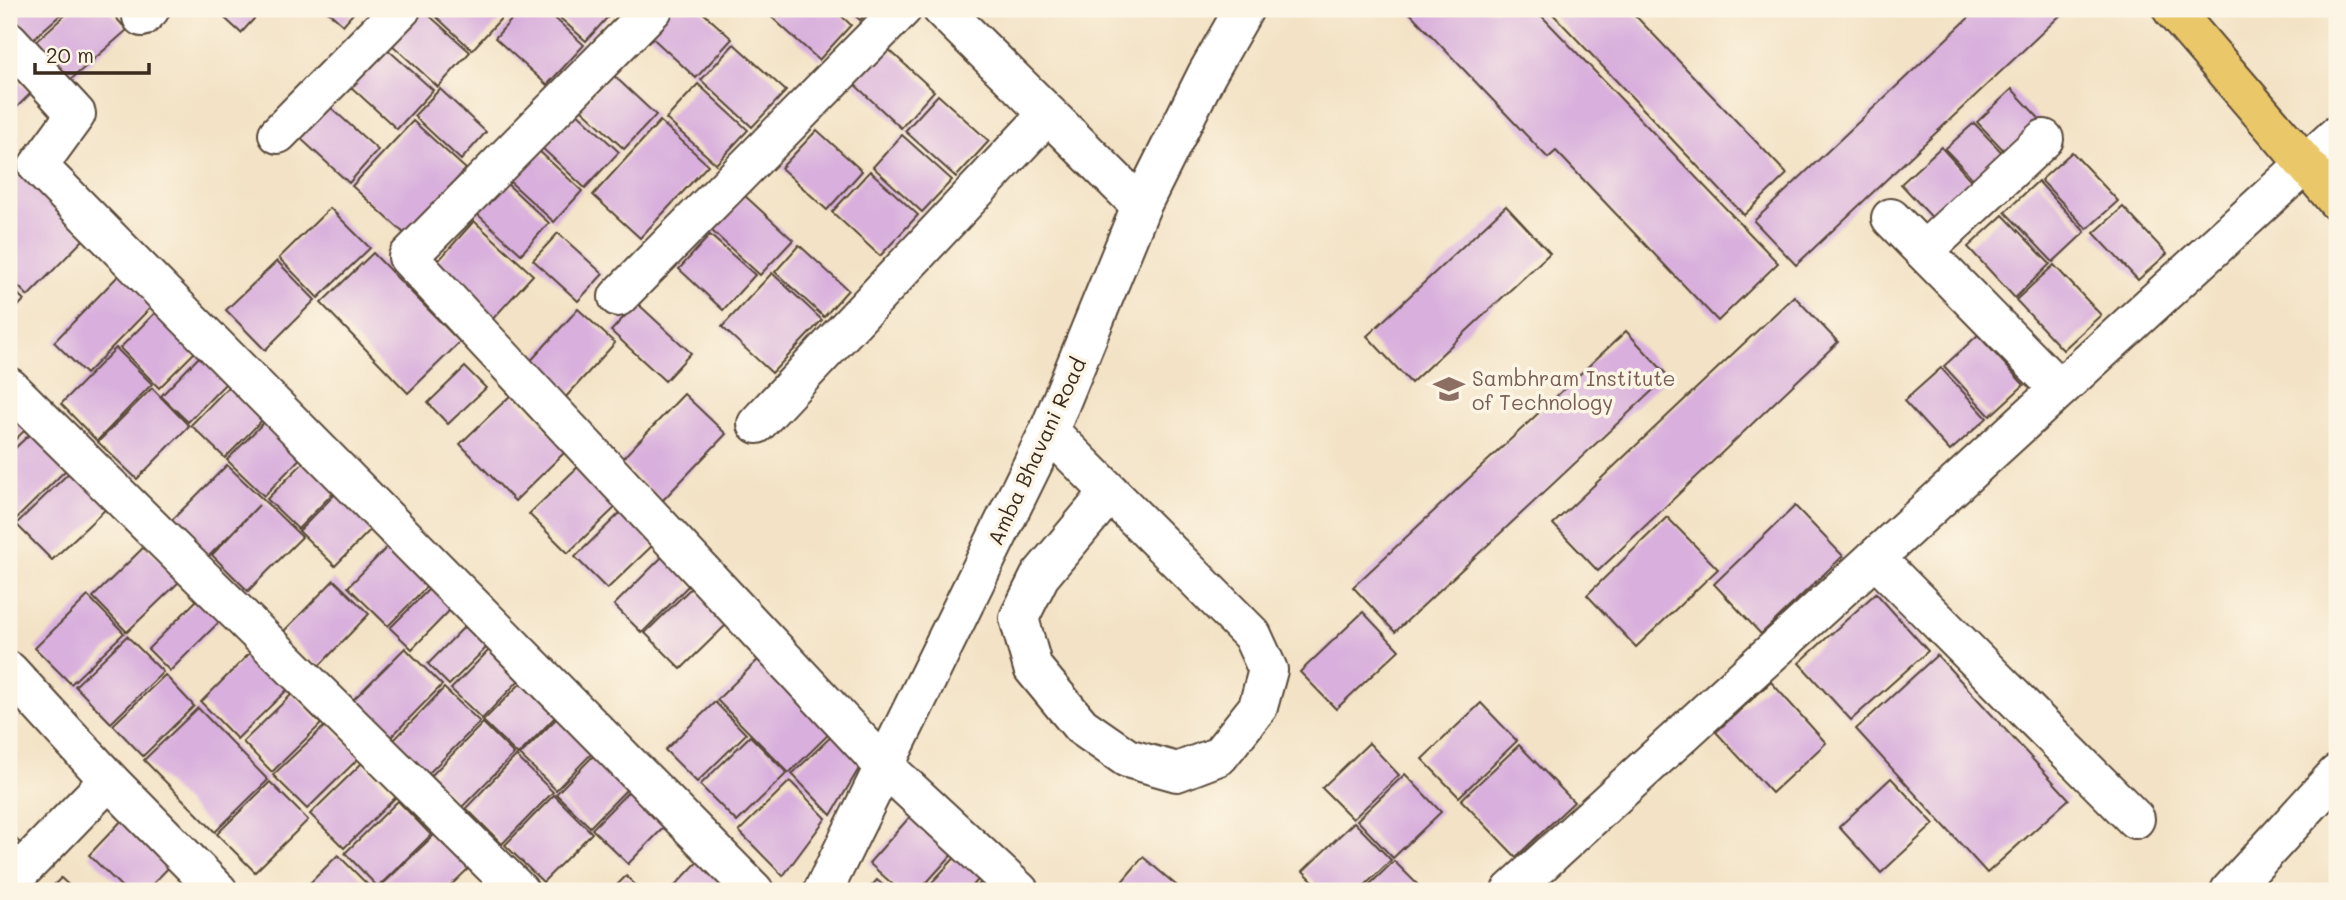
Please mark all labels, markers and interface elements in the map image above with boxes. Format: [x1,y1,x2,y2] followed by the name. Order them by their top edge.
[35,32,149,76] scale bar
[46,41,94,68] text: 20 m
[981,353,1091,549] street label: Amba Bhavani Road
[1472,364,1676,415] place label: Sambhram Institute of Technology
[1432,372,1466,406] school or university icon: Sambhram Institute of Technology

